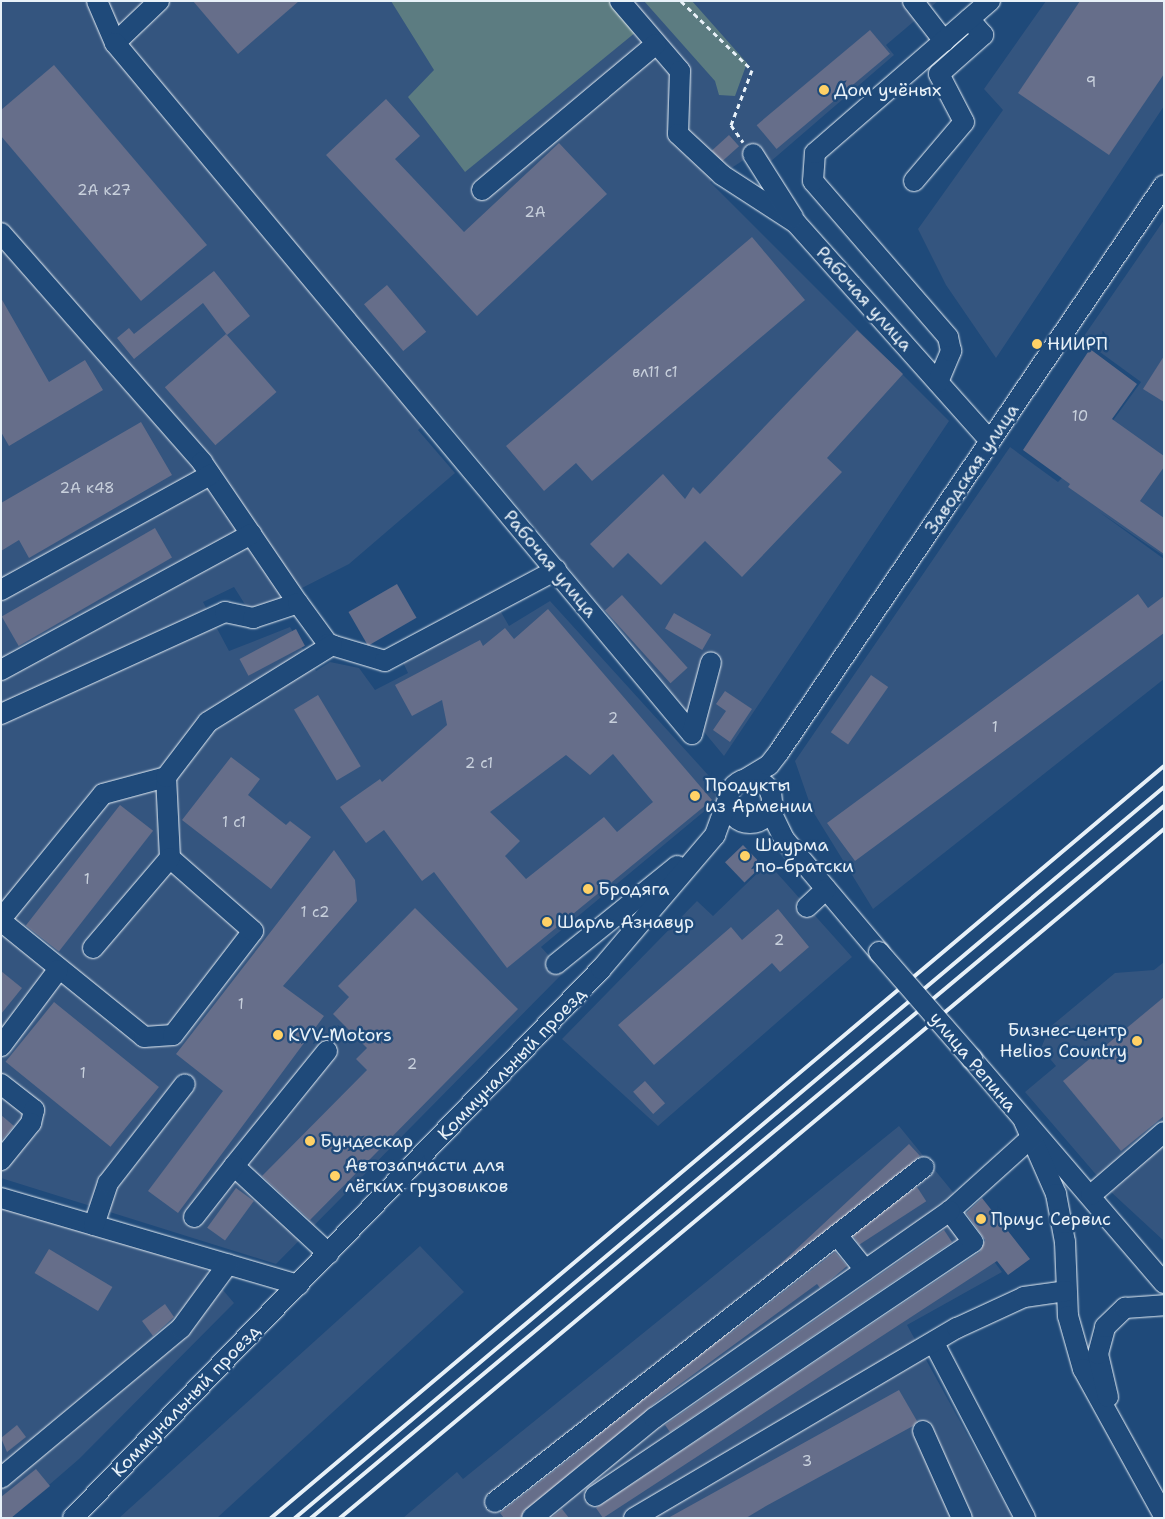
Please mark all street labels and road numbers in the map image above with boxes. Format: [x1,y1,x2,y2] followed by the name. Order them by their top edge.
[811,242,917,356] street label: Рабочая улица
[920,400,1024,538] street label: Заводская улица
[499,506,601,622] street label: Рабочая улица
[433,983,591,1145] street label: Коммунальный проезд
[925,1008,1021,1116] street label: улица Репина
[107,1320,265,1482] street label: Коммунальный проезд

